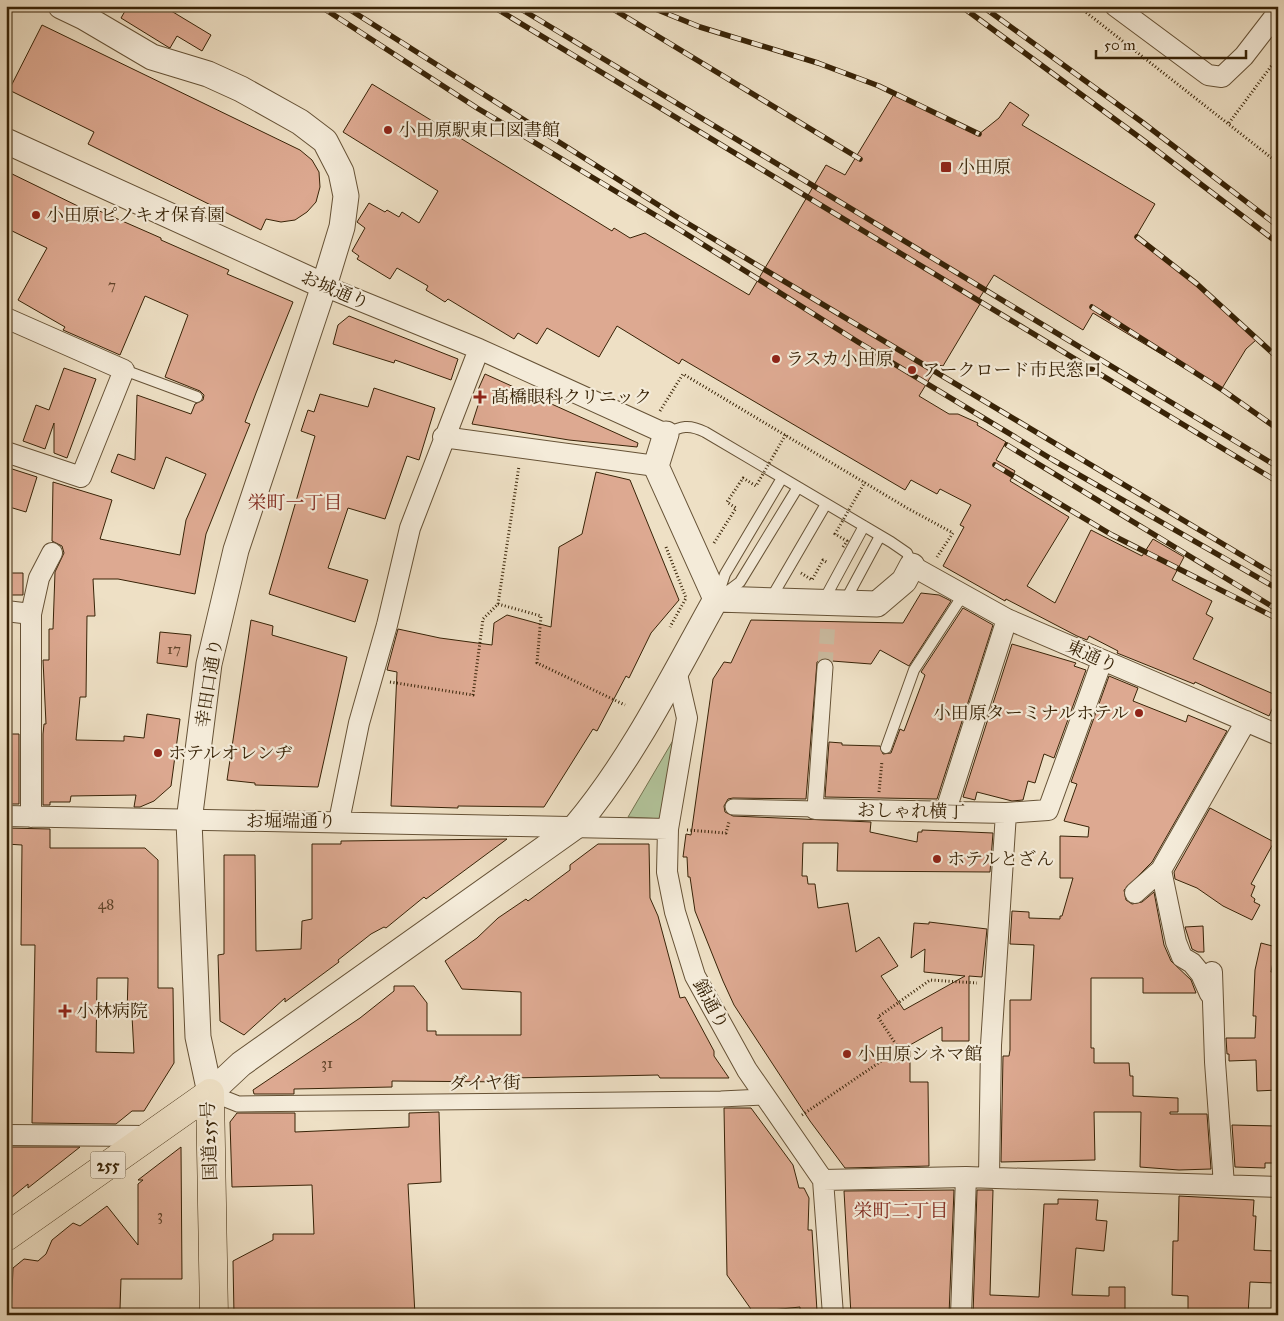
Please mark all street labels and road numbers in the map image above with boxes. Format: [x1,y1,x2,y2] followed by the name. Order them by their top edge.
[298,266,372,314] street label: お城通り
[1063,635,1121,677] street label: 東通り
[191,637,227,729] street label: 幸田口通り
[857,799,965,823] street label: おしゃれ横丁
[246,810,336,832] street label: お堀端通り
[689,975,733,1033] street label: 錦通り
[449,1071,521,1095] street label: ダイヤ街
[197,1101,221,1181] street label: 国道255号
[90,1152,126,1178] road number: 255

